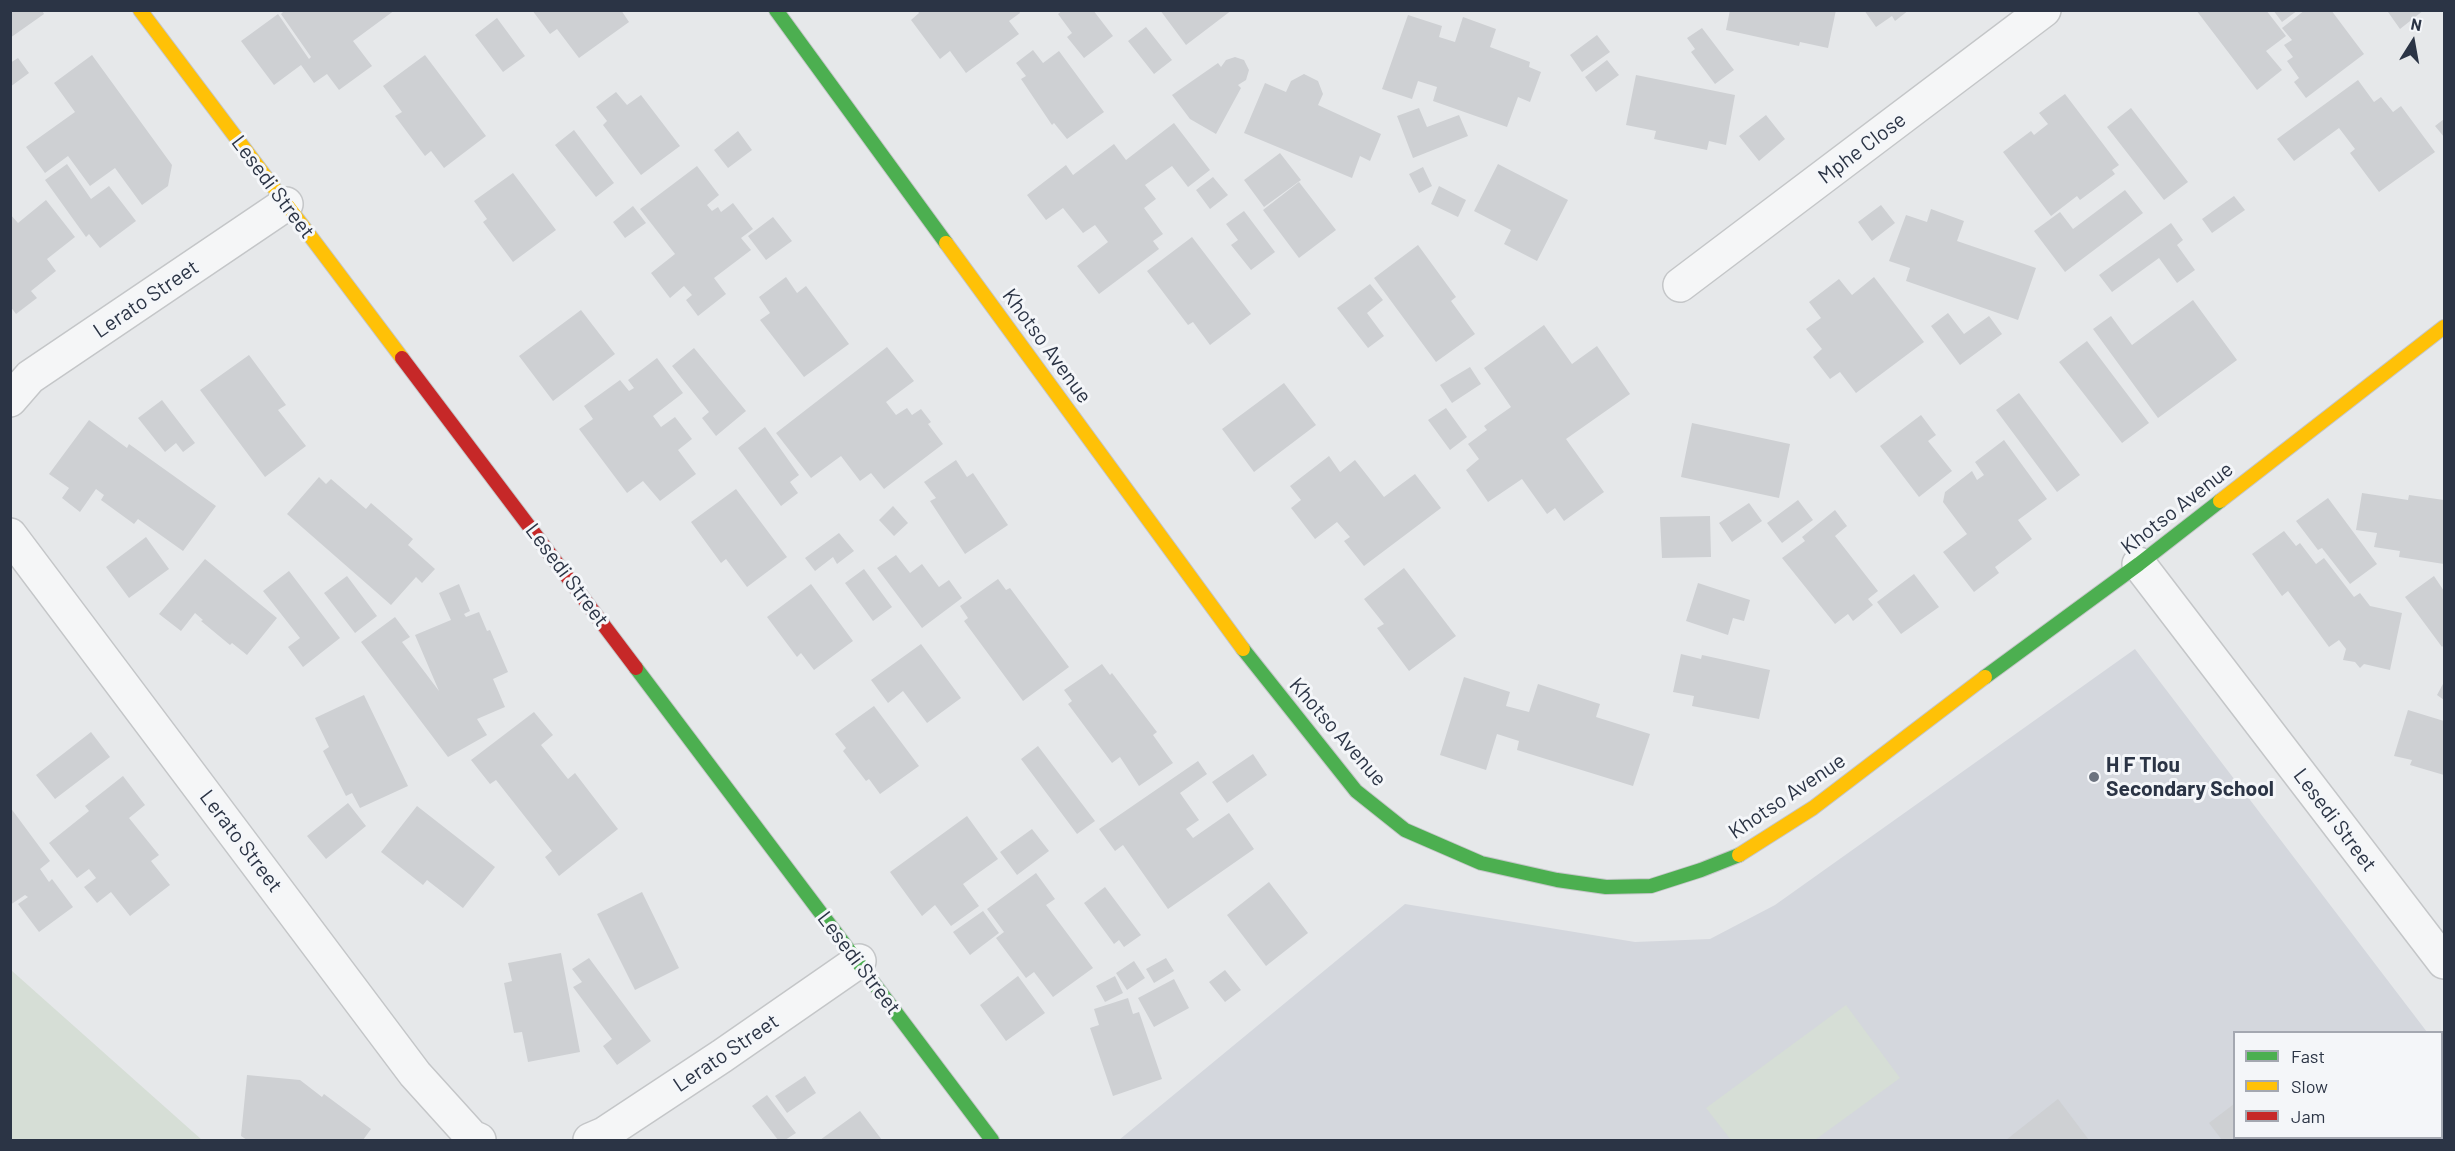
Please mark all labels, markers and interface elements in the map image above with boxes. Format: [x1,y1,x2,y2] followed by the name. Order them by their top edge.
[2383,12,2443,72] north arrow
[2409,13,2424,34] text: N
[1813,107,1911,189] street label: Mphe Close
[226,130,320,244] street label: Lesedi Street
[89,255,203,343] street label: Lerato Street
[997,284,1097,408] street label: Khotso Avenue
[2116,456,2238,560] street label: Khotso Avenue
[520,518,614,632] street label: Lesedi Street
[1284,673,1392,791] street label: Khotso Avenue
[1724,748,1850,844] street label: Khotso Avenue
[2106,752,2274,802] place label: H F Tlou Secondary School
[2288,763,2382,877] street label: Lesedi Street
[2087,770,2101,784] marker: H F Tlou Secondary School
[194,785,288,897] street label: Lerato Street
[812,906,906,1020] street label: Lesedi Street
[669,1009,783,1097] street label: Lerato Street
[2233,1031,2443,1139] legend
[2291,1045,2325,1067] text: Fast
[2291,1075,2328,1097] text: Slow
[2291,1105,2325,1127] text: Jam

